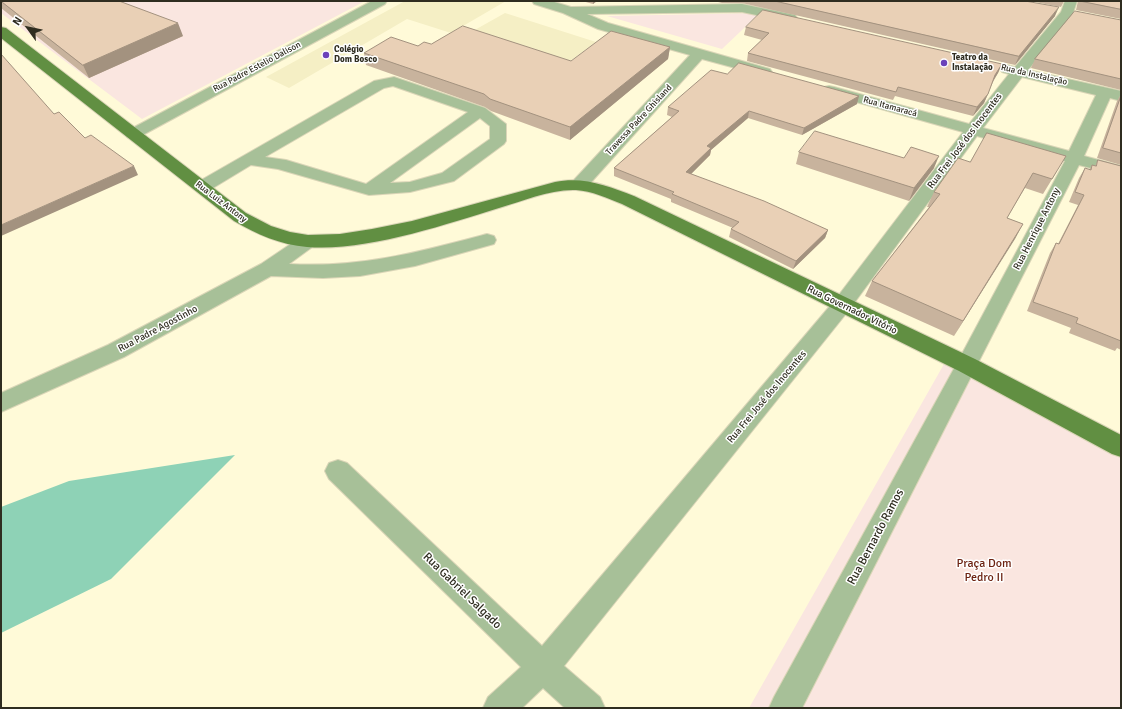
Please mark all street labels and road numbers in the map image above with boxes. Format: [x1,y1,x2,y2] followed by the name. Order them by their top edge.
[211,39,303,95] street label: Rua Padre Estelio Dalison
[1000,62,1068,88] street label: Rua da Instalação
[604,83,674,157] street label: Travessa Padre Ghisland
[925,91,1005,191] street label: Rua Frei José dos Inocentes
[862,95,918,119] street label: Rua Itamaracá
[193,179,249,225] street label: Rua Luiz Antony
[1011,186,1063,272] street label: Rua Henrique Antony
[805,283,899,337] street label: Rua Governador Vitório
[116,303,200,355] street label: Rua Padre Agostinho
[725,348,809,446] street label: Rua Frei José dos Inocentes
[845,487,907,587] street label: Rua Bernardo Ramos
[420,550,504,632] street label: Rua Gabriel Salgado

